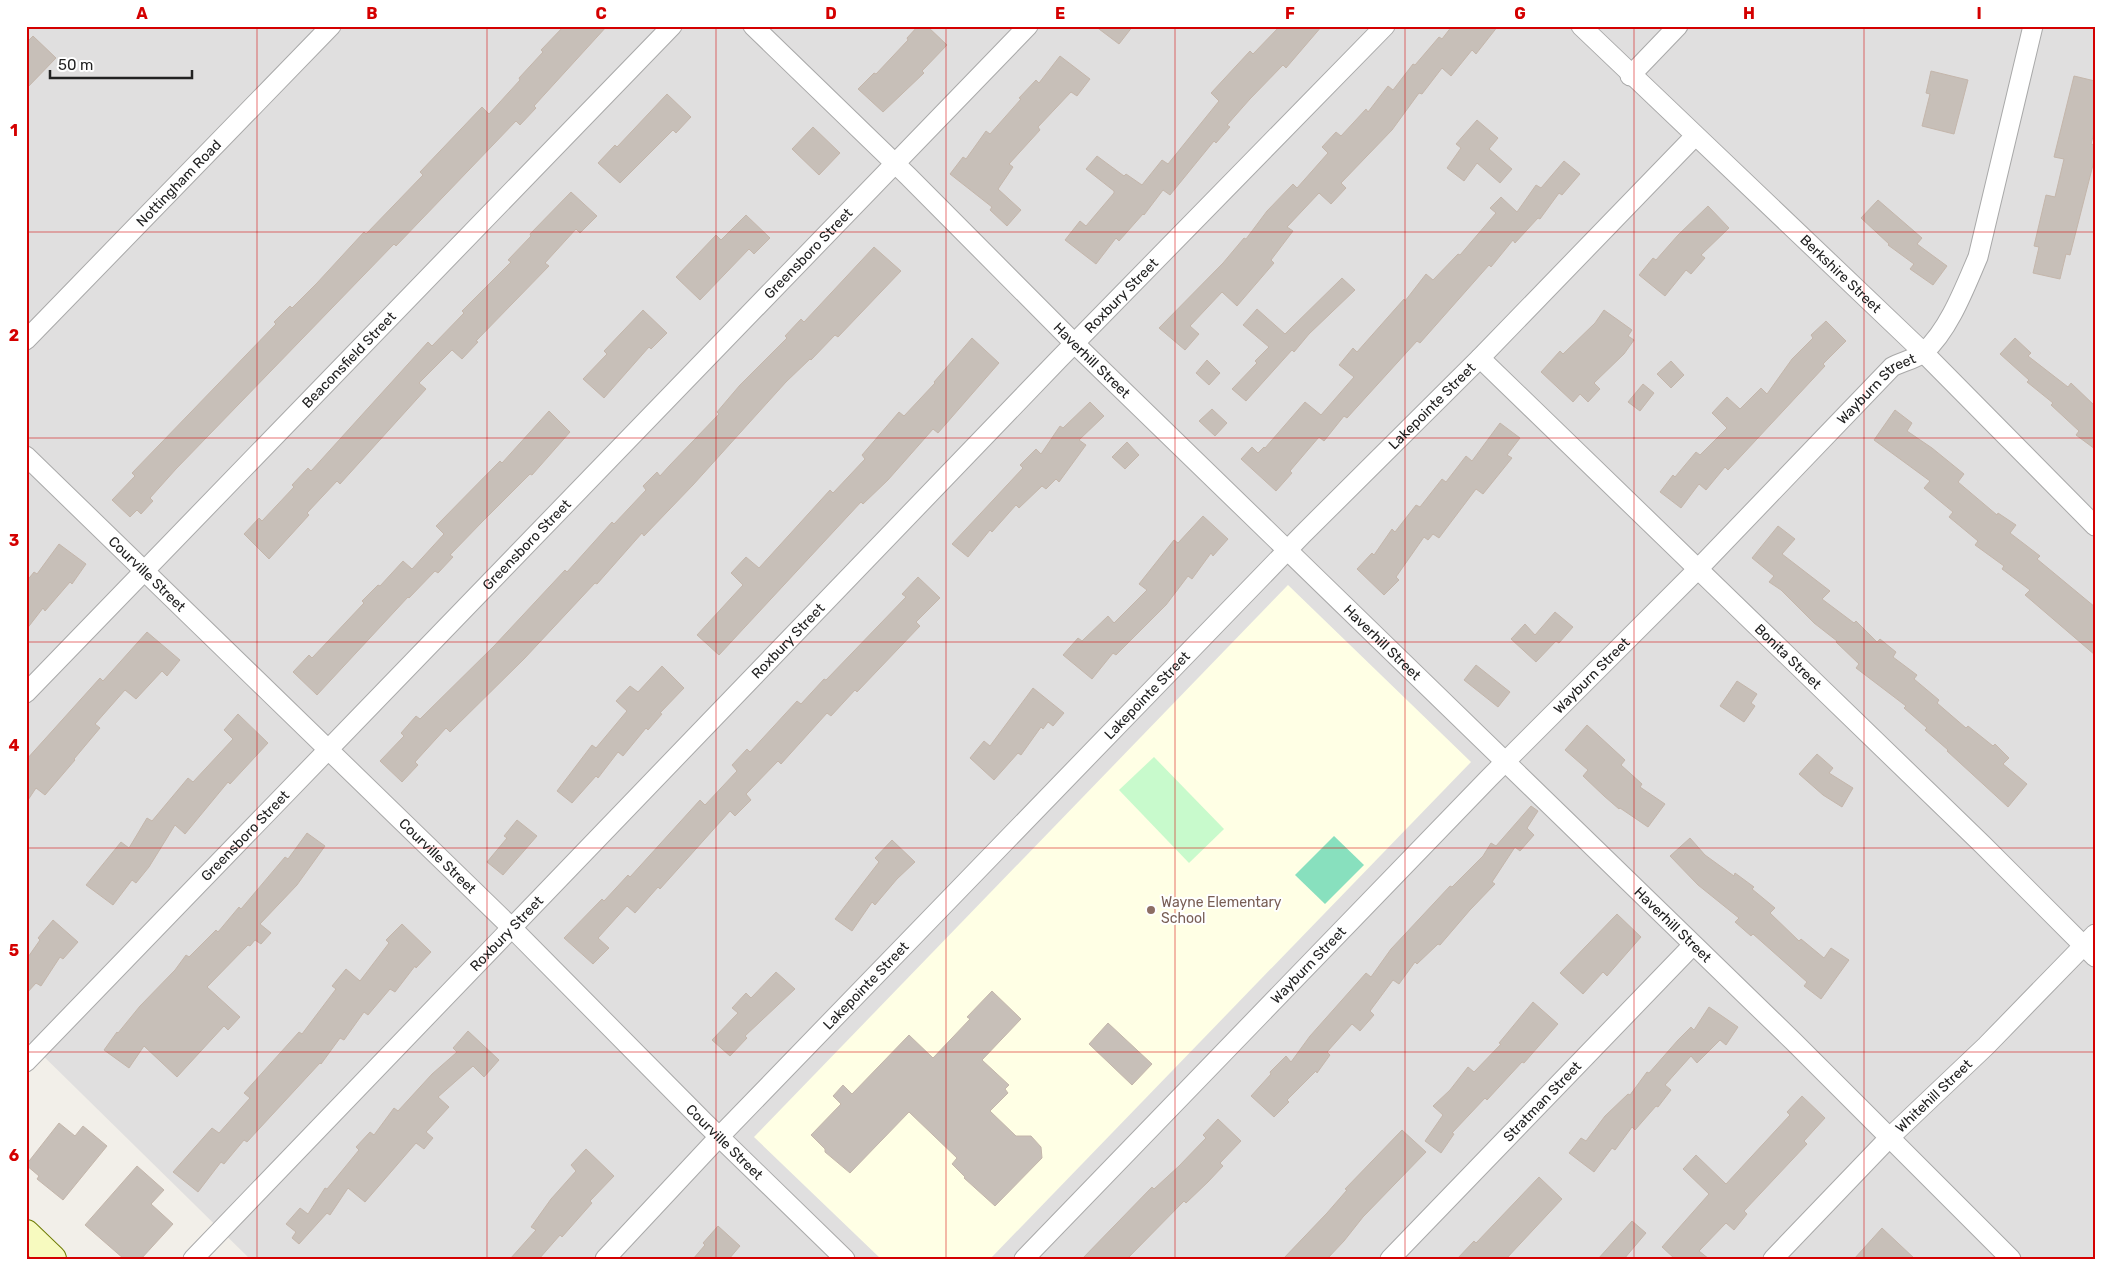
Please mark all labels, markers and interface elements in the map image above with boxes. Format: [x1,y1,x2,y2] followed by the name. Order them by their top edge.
[136,4,148,23] text: A
[366,4,378,23] text: B
[595,4,607,23] text: C
[825,4,837,23] text: D
[1055,4,1065,23] text: E
[1285,4,1295,23] text: F
[1514,4,1526,23] text: G
[1743,4,1755,23] text: H
[1976,4,1982,23] text: I
[50,48,192,80] scale bar
[58,56,93,74] text: 50 m
[10,121,18,140] text: 1
[133,136,225,230] street label: Nottingham Road
[761,204,857,303] street label: Greensboro Street
[1796,231,1885,317] street label: Berkshire Street
[1081,254,1162,337] street label: Roxbury Street
[299,308,400,412] street label: Beaconsfield Street
[1050,319,1134,402] street label: Haverhill Street
[9,326,19,345] text: 2
[1834,350,1919,428] street label: Wayburn Street
[1385,359,1480,453] street label: Lakepointe Street
[479,496,575,594] street label: Greensboro Street
[9,531,19,550] text: 3
[105,533,189,616] street label: Courville Street
[748,600,829,682] street label: Roxbury Street
[1340,602,1425,684] street label: Haverhill Street
[1751,621,1825,693] street label: Bonita Street
[1550,634,1634,717] street label: Wayburn Street
[1101,648,1194,743] street label: Lakepointe Street
[9,736,20,755] text: 4
[198,787,293,885] street label: Greensboro Street
[395,815,480,898] street label: Courville Street
[1631,884,1715,966] street label: Haverhill Street
[467,892,547,975] street label: Roxbury Street
[1161,894,1282,927] place label: Wayne Elementary School
[1145,904,1157,916] marker: Wayne Elementary School
[1268,923,1350,1007] street label: Wayburn Street
[820,938,913,1033] street label: Lakepointe Street
[9,941,19,960] text: 5
[1892,1055,1976,1136] street label: Whitehill Street
[1500,1058,1585,1146] street label: Stratman Street
[682,1101,767,1184] street label: Courville Street
[9,1146,19,1165] text: 6

